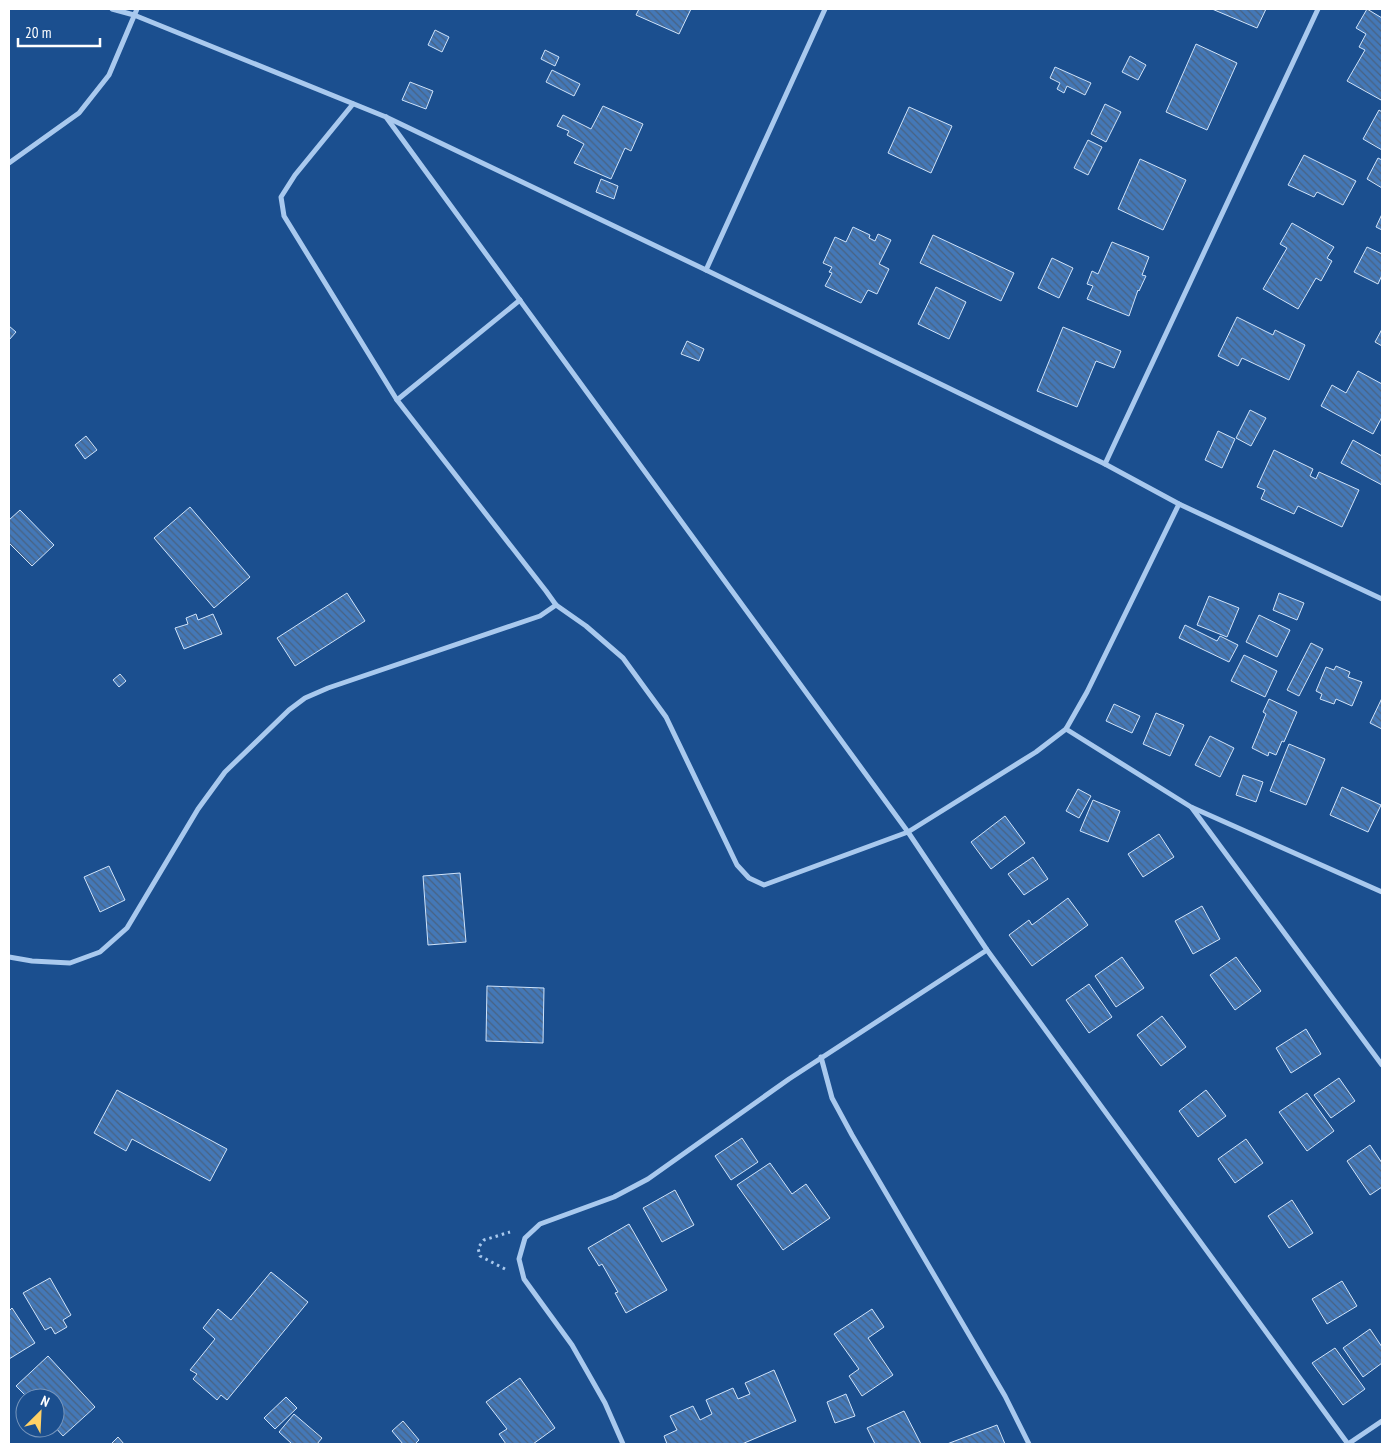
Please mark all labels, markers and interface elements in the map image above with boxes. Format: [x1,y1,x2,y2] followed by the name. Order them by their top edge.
[18,15,100,47] scale bar
[25,23,51,42] text: 20 m
[15,1388,65,1438] north arrow
[38,1391,52,1411] text: N

